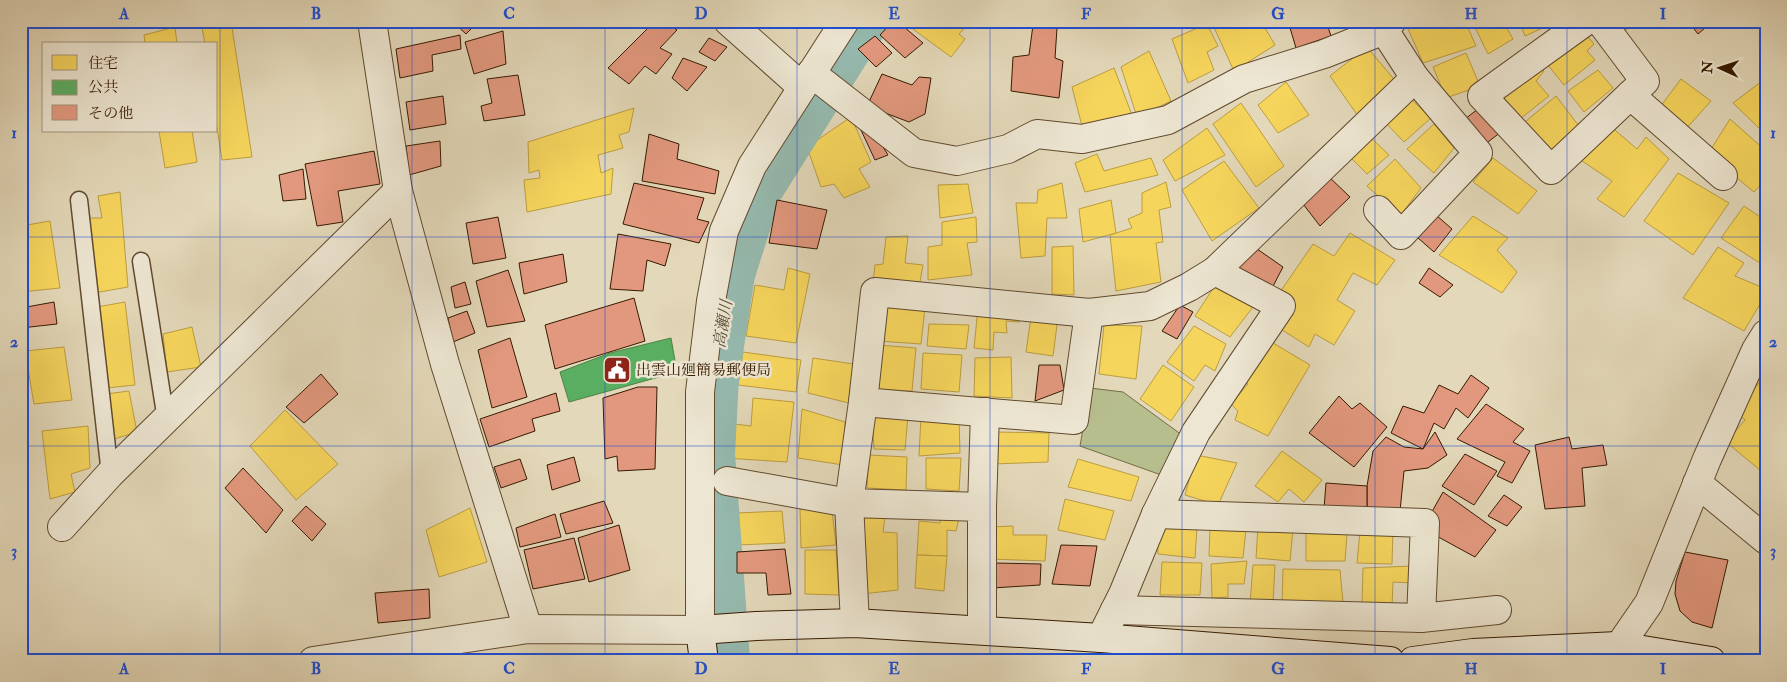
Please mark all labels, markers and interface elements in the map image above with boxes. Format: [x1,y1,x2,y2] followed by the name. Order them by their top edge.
[118,4,130,24] text: A
[311,4,321,24] text: B
[503,4,515,24] text: C
[694,4,708,24] text: D
[888,4,900,24] text: E
[1081,4,1091,24] text: F
[1271,4,1285,24] text: G
[1464,4,1478,24] text: H
[1660,4,1667,24] text: I
[42,42,218,132] legend
[1694,42,1744,92] north arrow
[88,54,118,73] text: 住宅
[1699,60,1716,75] text: N
[88,78,118,97] text: 公共
[88,104,133,123] text: その他
[11,123,17,143] text: 1
[1770,123,1776,143] text: 1
[709,297,737,349] water label: 高瀬川
[10,332,18,352] text: 2
[1769,332,1777,352] text: 2
[602,355,632,385] public building icon: 出雲山廻簡易郵便局
[636,361,771,380] place label: 出雲山廻簡易郵便局
[11,541,17,561] text: 3
[1770,541,1776,561] text: 3
[118,659,130,679] text: A
[311,659,321,679] text: B
[503,659,515,679] text: C
[694,659,708,679] text: D
[888,659,900,679] text: E
[1081,659,1091,679] text: F
[1271,659,1285,679] text: G
[1464,659,1478,679] text: H
[1660,659,1667,679] text: I

